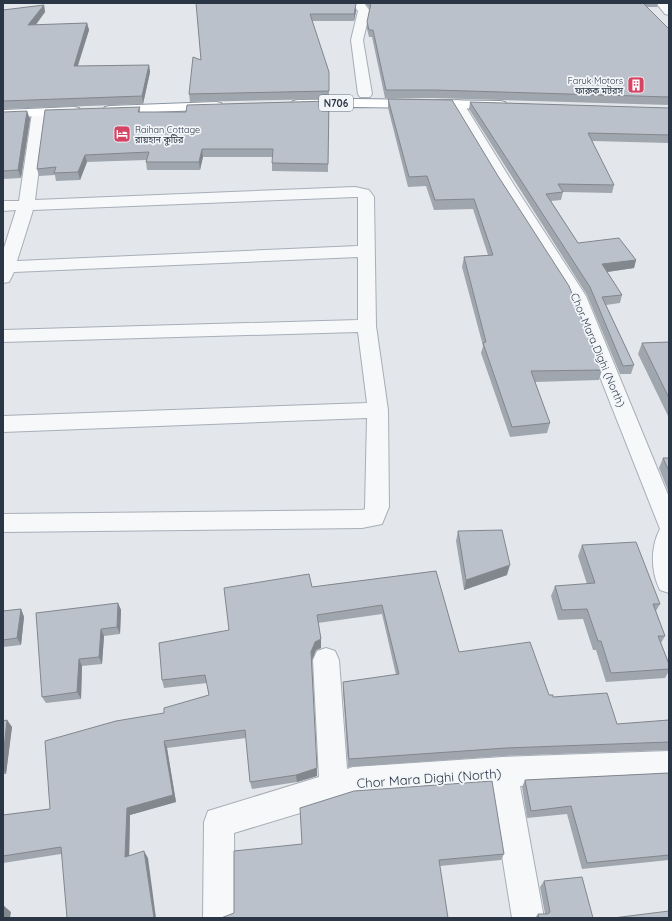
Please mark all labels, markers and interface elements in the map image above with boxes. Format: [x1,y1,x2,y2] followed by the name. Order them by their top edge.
[568,75,623,96] place label: Faruk Motors ফারুক মটরস
[626,75,646,95] building icon: Faruk Motors ফারুক মটরস
[319,95,353,111] road number: N706
[112,124,132,144] hotel icon: Raihan Cottage রায়হান কুটির
[134,124,200,146] place label: Raihan Cottage রায়হান কুটির
[568,291,628,409] street label: Chor Mara Dighi (North)
[356,765,502,791] street label: Chor Mara Dighi (North)

